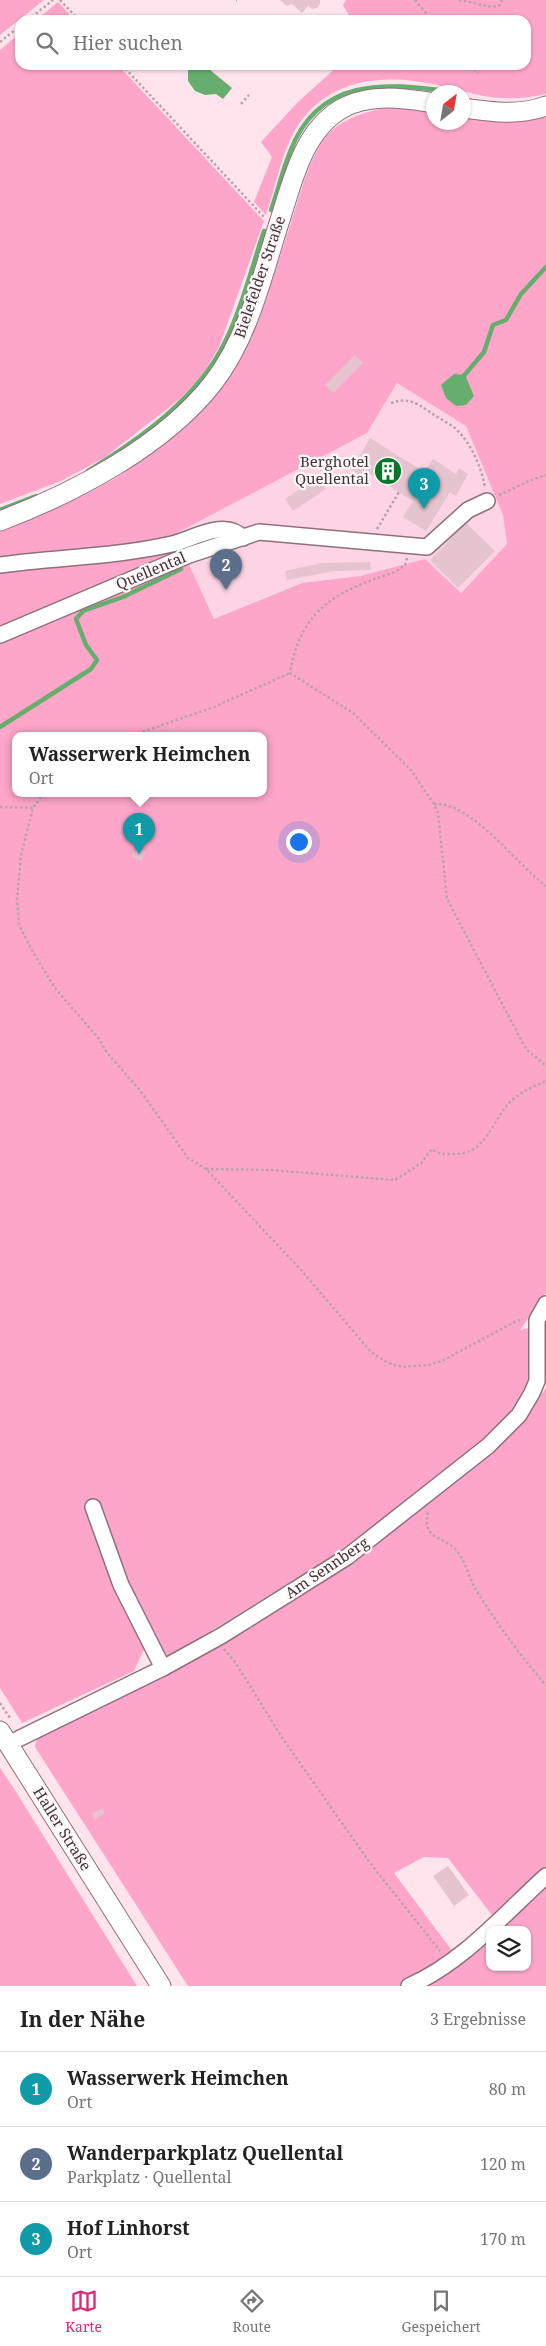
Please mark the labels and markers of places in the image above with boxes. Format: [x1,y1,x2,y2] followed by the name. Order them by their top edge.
[295,451,369,488] place label: Berghotel Quellental
[373,456,403,486] building icon: Berghotel Quellental
[408,468,440,509] pin: 3
[210,549,242,590] pin: 2
[123,813,155,854] pin: 1

